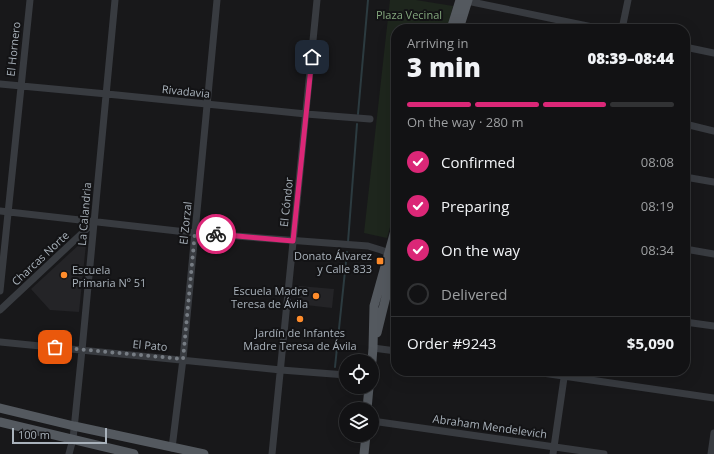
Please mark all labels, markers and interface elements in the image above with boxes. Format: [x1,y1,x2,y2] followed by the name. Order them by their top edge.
[376,7,442,22] park label: Plaza Vecinal
[3,20,23,77] street label: El Hornero
[407,34,469,52] text: Arriving in
[295,40,329,74] pin
[301,46,323,68] icon: home
[588,48,674,68] text: 08:39–08:44
[407,49,481,85] text: 3 min
[161,81,211,101] street label: Rivadavia
[407,113,523,131] text: On the way · 280 m
[407,151,429,173] icon: check
[441,152,515,172] text: Confirmed
[641,153,674,171] text: 08:08
[276,176,296,228] street label: El Cóndor
[74,182,94,246] street label: La Calandria
[407,195,429,217] icon: check
[441,196,509,216] text: Preparing
[641,197,674,215] text: 08:19
[175,201,195,245] street label: El Zorzal
[196,214,236,254] courier
[205,223,227,245] icon: bike
[8,228,72,288] street label: Charcas Norte
[407,239,429,261] icon: check
[441,240,520,260] text: On the way
[641,241,674,259] text: 08:34
[294,248,372,276] place label: Donato Álvarez y Calle 833
[375,256,385,266] marker: Donato Álvarez y Calle 833
[72,262,146,290] place label: Escuela Primaria Nº 51
[59,270,69,280] marker: Escuela Primaria Nº 51
[231,283,308,311] place label: Escuela Madre Teresa de Ávila
[441,284,508,304] text: Delivered
[311,291,321,301] marker: Escuela Madre Teresa de Ávila
[295,314,305,324] marker: Jardín de Infantes Madre Teresa de Ávila
[243,325,357,353] place label: Jardín de Infantes Madre Teresa de Ávila
[38,330,72,364] pin
[407,333,496,353] text: Order #9243
[627,333,674,353] text: $5,090
[44,336,66,358] icon: bag
[132,336,168,354] street label: El Pato
[339,354,379,442] map controls
[339,354,379,394] button: locate
[339,402,379,442] button: layers
[432,411,548,441] street label: Abraham Mendelevich
[12,426,107,445] scale bar
[18,427,50,442] text: 100 m

